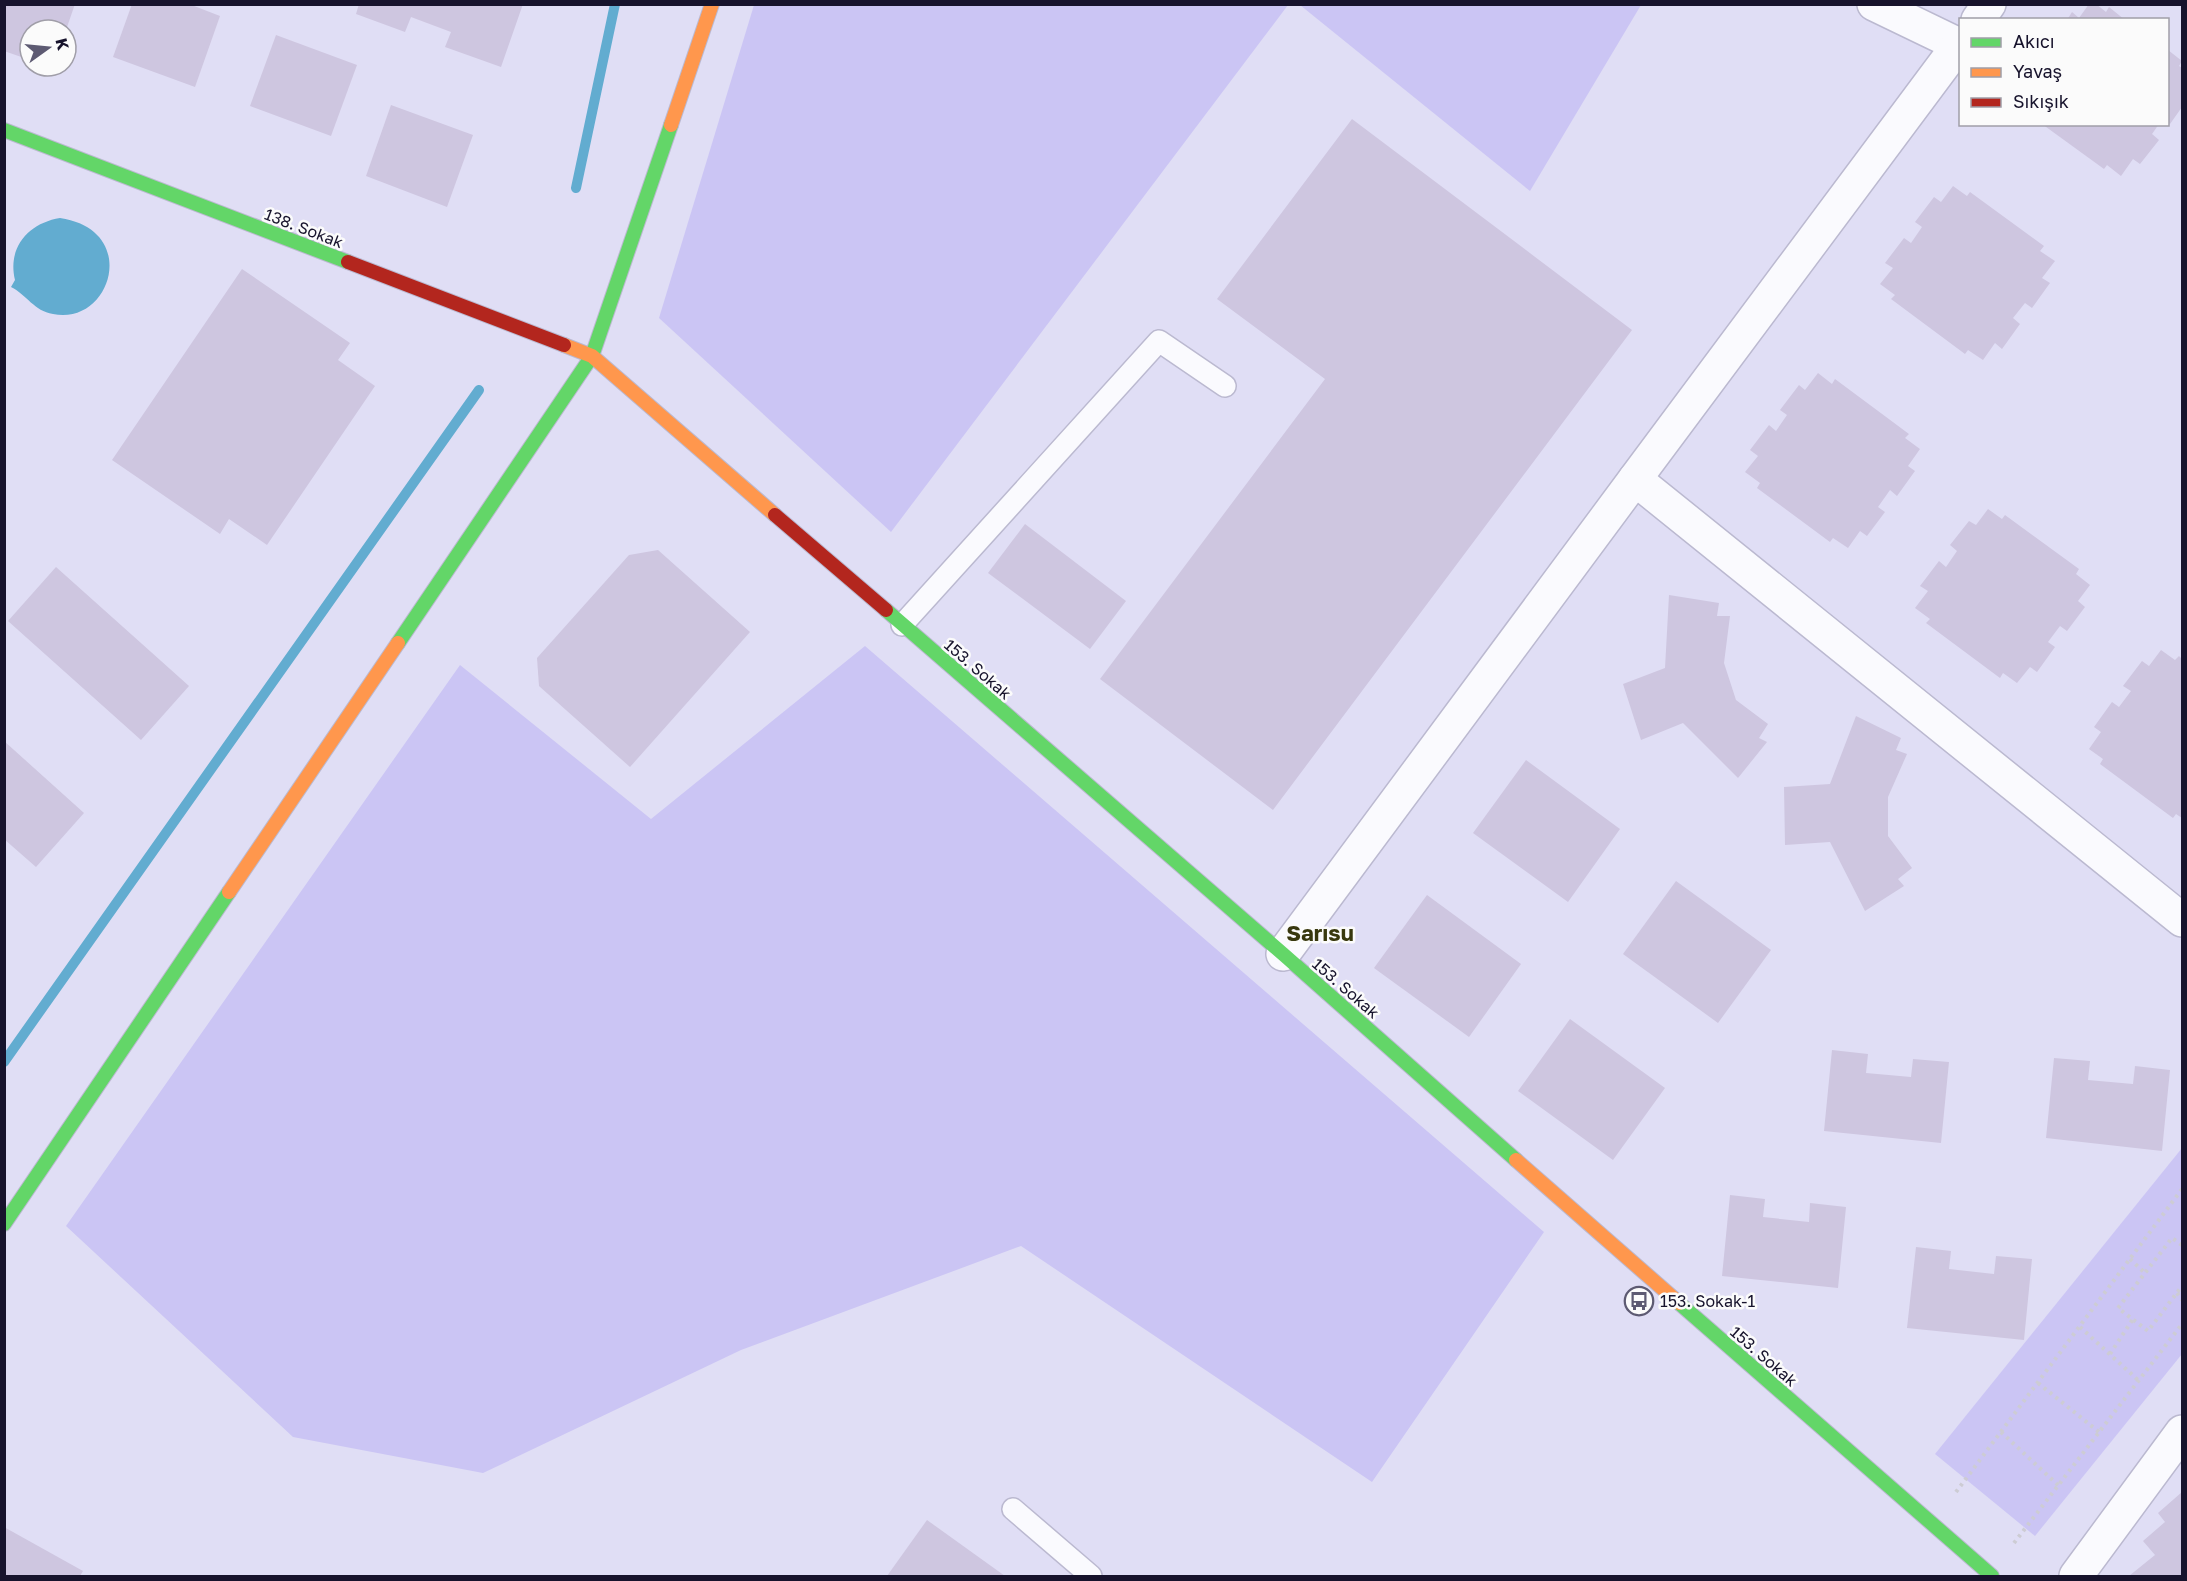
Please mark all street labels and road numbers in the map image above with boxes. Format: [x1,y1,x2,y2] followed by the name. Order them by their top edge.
[262,204,346,252] street label: 138. Sokak
[940,635,1016,703] street label: 153. Sokak
[1308,954,1384,1022] street label: 153. Sokak
[1726,1322,1802,1390] street label: 153. Sokak

